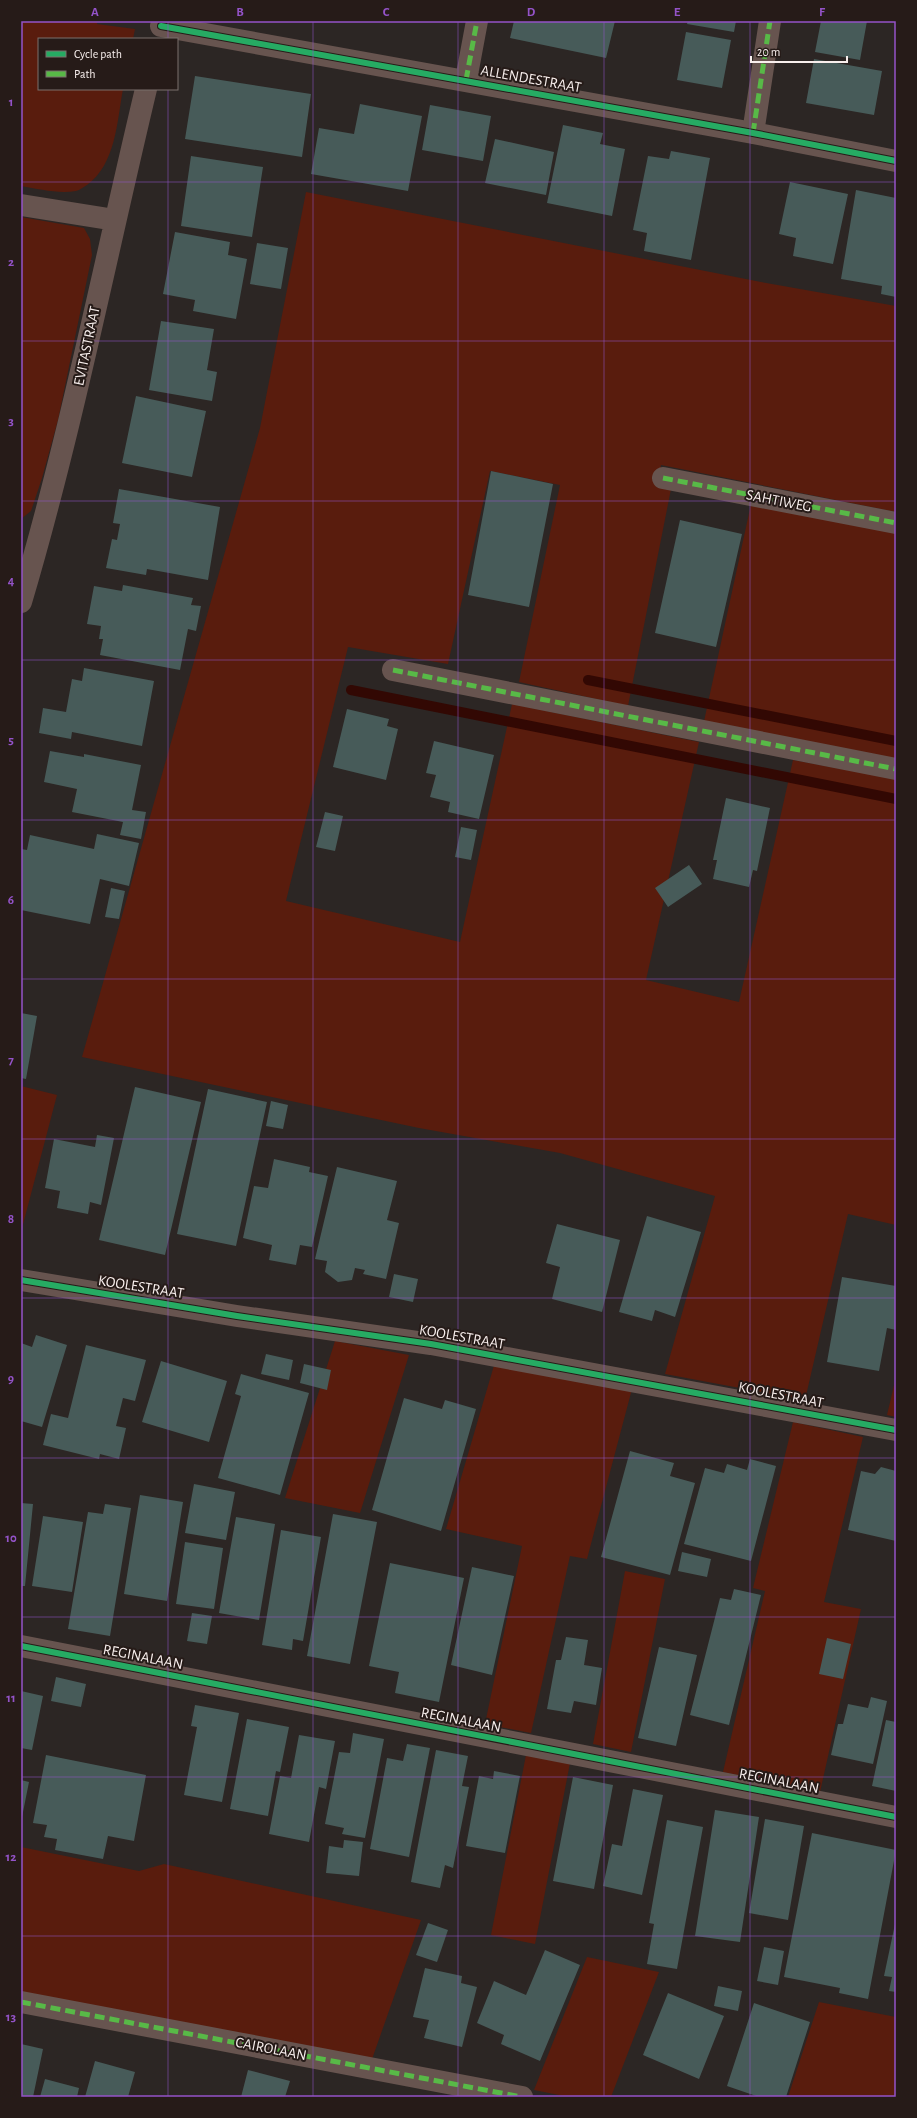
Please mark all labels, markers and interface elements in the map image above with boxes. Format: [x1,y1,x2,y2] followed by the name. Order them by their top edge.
[91,6,99,19] text: A
[236,6,244,19] text: B
[383,6,390,19] text: C
[527,6,536,19] text: D
[674,6,681,19] text: E
[819,6,826,19] text: F
[38,38,178,90] legend
[751,38,847,64] scale bar
[757,46,780,58] text: 20 m
[74,48,122,61] text: Cycle path
[480,63,583,95] street label: ALLENDESTRAAT
[74,68,96,80] text: Path
[9,96,13,109] text: 1
[8,256,14,269] text: 2
[71,304,103,387] street label: EVITASTRAAT
[8,415,14,428] text: 3
[745,487,813,515] street label: SAHTIWEG
[8,575,15,588] text: 4
[8,734,14,747] text: 5
[8,894,14,907] text: 6
[8,1054,14,1067] text: 7
[8,1213,14,1226] text: 8
[97,1273,186,1301] street label: KOOLESTRAAT
[418,1322,507,1352] street label: KOOLESTRAAT
[8,1373,14,1386] text: 9
[737,1379,826,1411] street label: KOOLESTRAAT
[5,1532,17,1545] text: 10
[102,1642,184,1672] street label: REGINALAAN
[6,1692,16,1705] text: 11
[420,1705,502,1735] street label: REGINALAAN
[738,1766,820,1796] street label: REGINALAAN
[6,1851,16,1864] text: 12
[6,2011,17,2024] text: 13
[234,2035,308,2063] street label: CAIROLAAN

